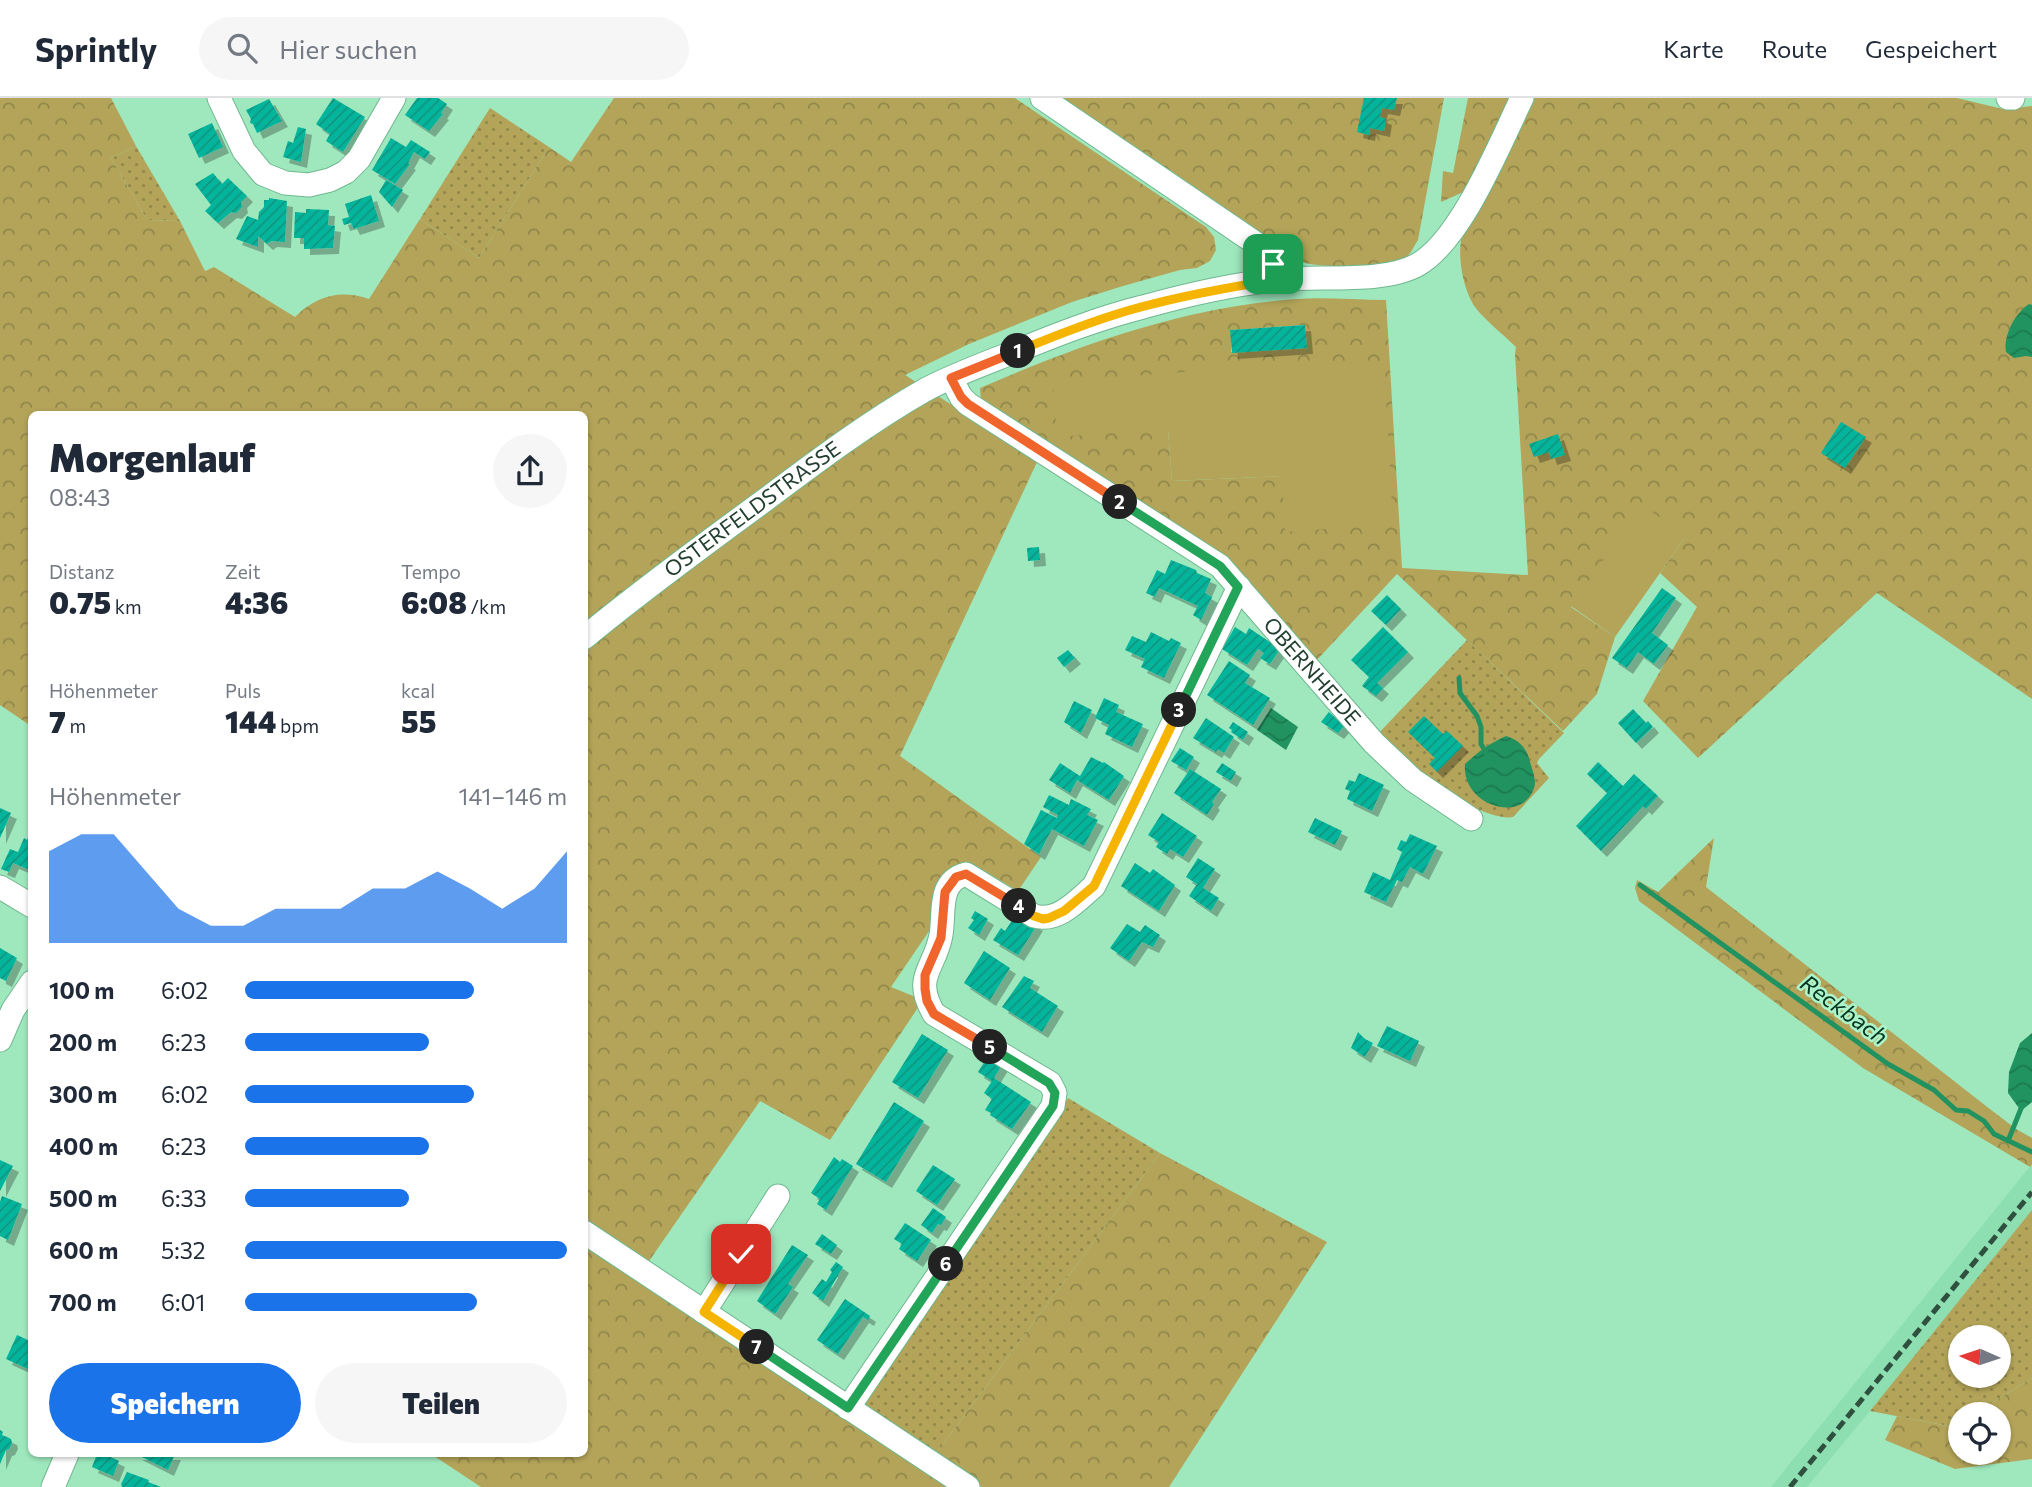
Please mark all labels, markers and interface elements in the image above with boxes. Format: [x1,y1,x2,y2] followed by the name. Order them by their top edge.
[199,17,689,80] search box
[35,28,157,69] text: Sprintly
[223,29,261,67] icon: search
[279,33,417,64] text: Hier suchen
[1663,34,1724,63] text: Karte
[1762,34,1827,63] text: Route
[1865,34,1997,63] text: Gespeichert
[1243,234,1303,294] pin
[1254,245,1292,283] icon: arrive
[1000,334,1036,368] pin: 1
[1013,339,1022,362] text: 1
[49,433,255,480] text: Morgenlauf
[493,434,567,508] button: share
[659,435,844,581] street label: OSTERFELDSTRASSE
[49,483,110,511] text: 08:43
[1102,484,1138,520] pin: 2
[1114,490,1125,513] text: 2
[49,560,115,583] text: Distanz
[225,560,260,583] text: Zeit
[401,560,461,583] text: Tempo
[49,583,111,620] text: 0.75
[225,583,288,620] text: 4:36
[401,583,467,620] text: 6:08
[111,595,142,618] text: km
[467,595,506,618] text: /km
[1259,611,1367,730] street label: OBERNHEIDE
[49,679,158,702] text: Höhenmeter
[225,679,261,702] text: Puls
[401,679,435,702] text: kcal
[1162,692,1196,728] pin: 3
[1173,698,1184,721] text: 3
[49,702,66,739] text: 7
[225,702,276,739] text: 144
[401,702,436,739] text: 55
[66,714,86,737] text: m
[276,714,319,737] text: bpm
[49,782,181,810] text: Höhenmeter
[459,782,567,810] text: 141–146 m
[1002,888,1036,924] pin: 4
[1013,894,1024,917] text: 4
[1796,968,1894,1050] water label: Reckbach
[49,976,114,1004] text: 100 m
[161,976,208,1004] text: 6:02
[49,1028,117,1056] text: 200 m
[161,1028,206,1056] text: 6:23
[972,1030,1007,1065] pin: 5
[984,1035,995,1058] text: 5
[49,1080,117,1108] text: 300 m
[161,1080,208,1108] text: 6:02
[49,1132,118,1160] text: 400 m
[161,1132,206,1160] text: 6:23
[49,1184,117,1212] text: 500 m
[161,1184,207,1212] text: 6:33
[711,1224,771,1284] pin
[722,1235,760,1273] icon: check
[49,1236,118,1264] text: 600 m
[161,1236,205,1264] text: 5:32
[928,1246,964,1282] pin: 6
[940,1252,951,1275] text: 6
[49,1288,117,1316] text: 700 m
[161,1288,205,1316] text: 6:01
[1948,1325,2011,1388] north arrow
[1948,1325,2011,1465] map controls
[740,1330,774,1364] pin: 7
[751,1335,762,1358] text: 7
[49,1363,301,1443] button: Speichern
[315,1363,567,1443] button: Teilen
[1948,1402,2011,1465] button: locate

